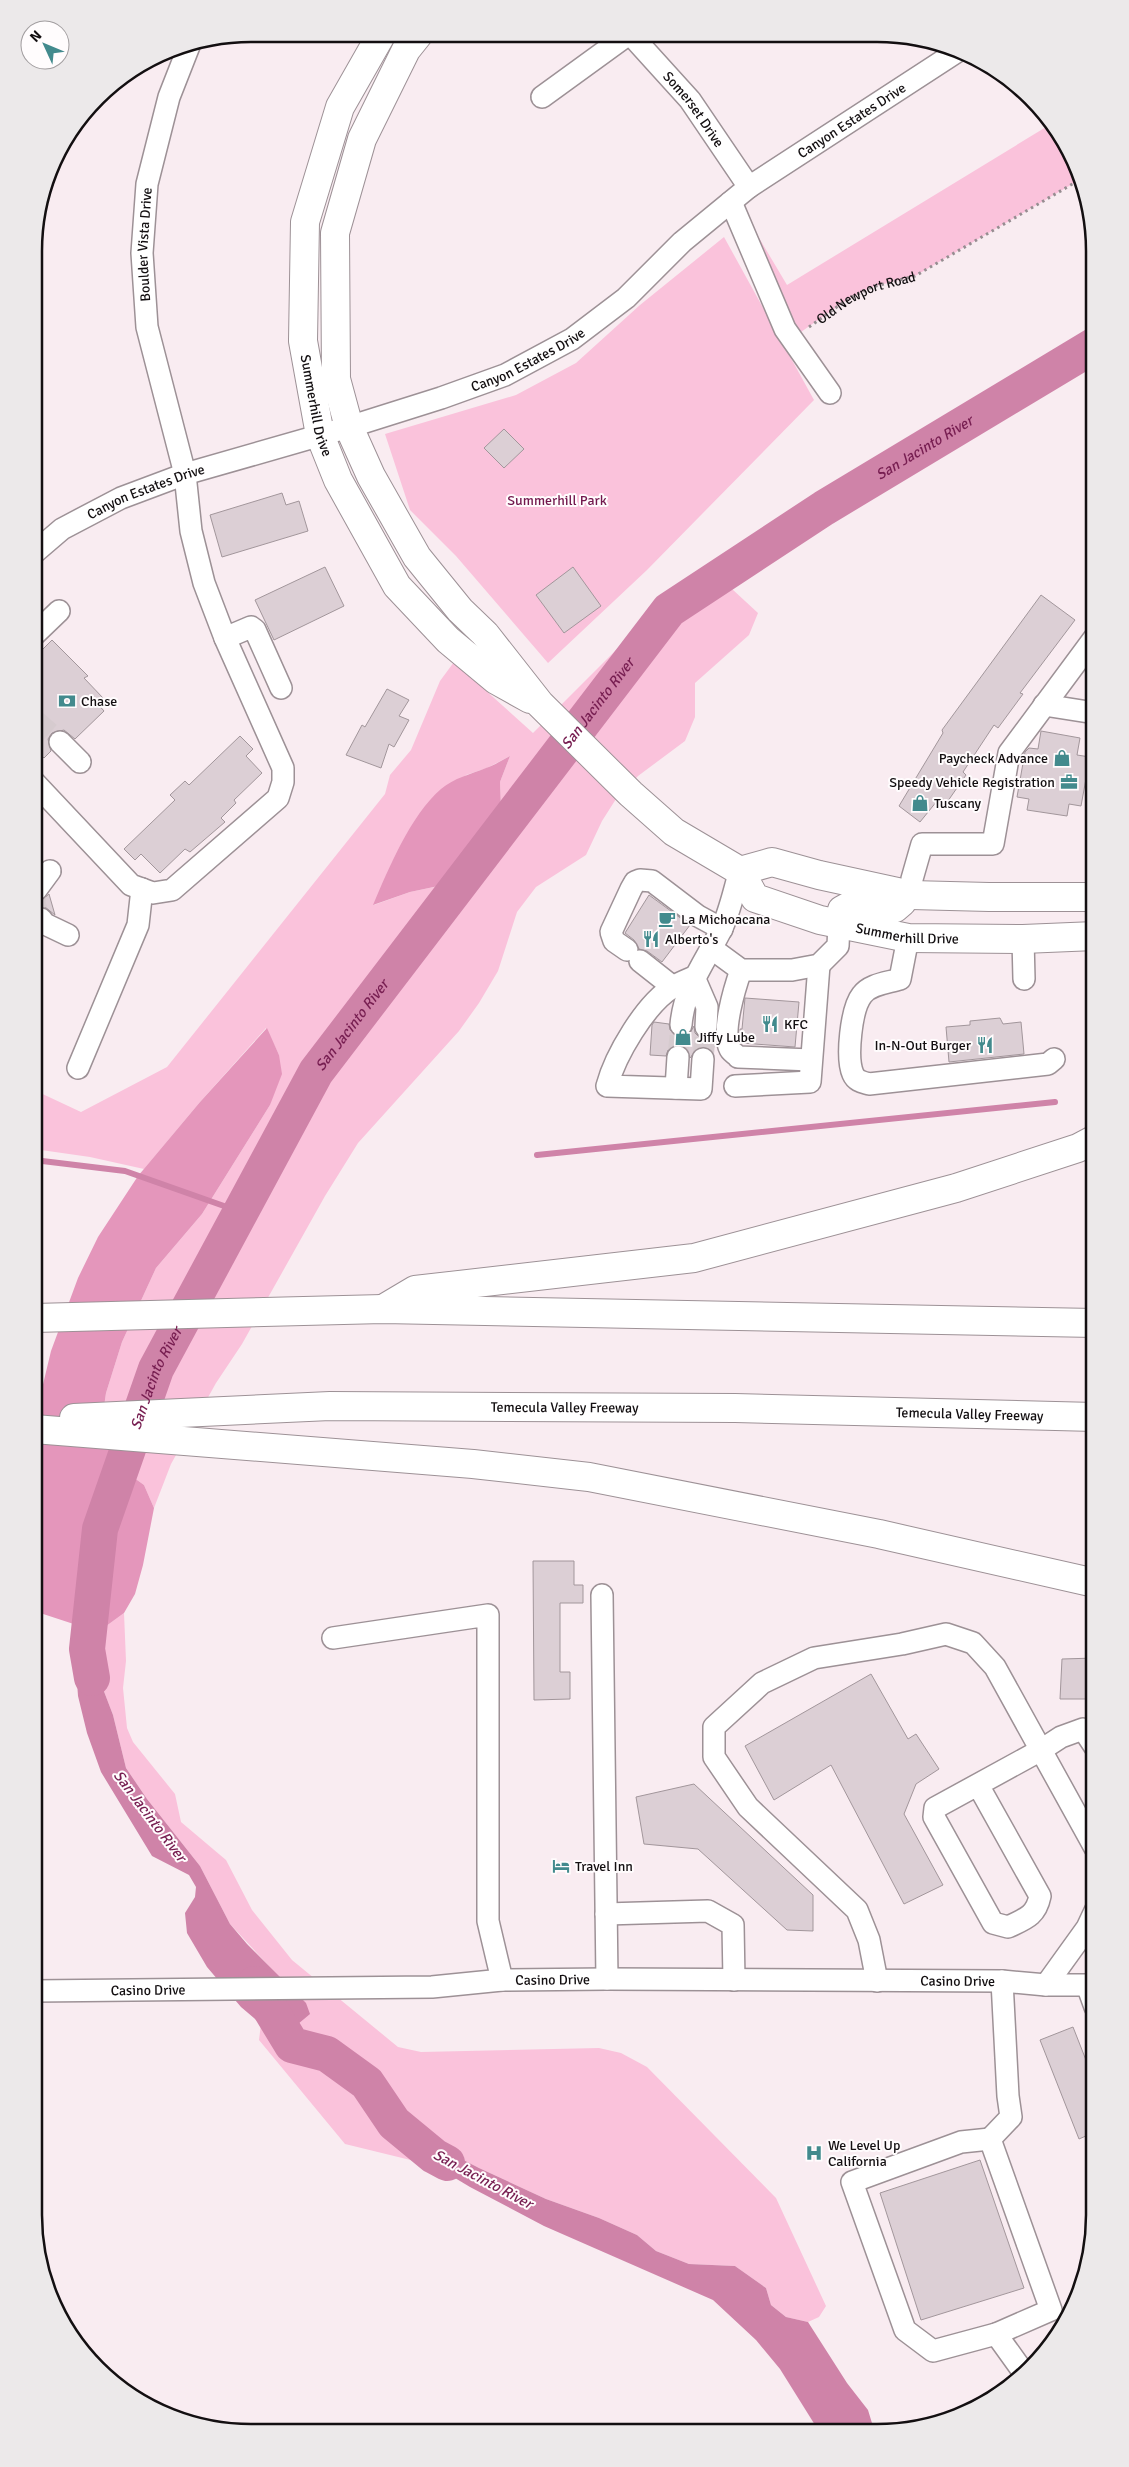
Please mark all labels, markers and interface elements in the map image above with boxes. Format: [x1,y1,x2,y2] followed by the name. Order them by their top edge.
[20,20,70,70] north arrow
[27,27,46,46] text: N
[659,68,728,151] street label: Somerset Drive
[795,79,909,162] street label: Canyon Estates Drive
[134,187,156,302] street label: Boulder Vista Drive
[813,268,917,328] street label: Old Newport Road
[469,324,588,396] street label: Canyon Estates Drive
[297,353,336,459] street label: Summerhill Drive
[873,410,978,484] water label: San Jacinto River
[84,461,207,523] street label: Canyon Estates Drive
[507,492,607,509] park label: Summerhill Park
[557,652,640,752] water label: San Jacinto River
[57,691,77,711] bank icon: Chase
[81,693,117,710] place label: Chase
[1052,748,1072,768] shop icon: Paycheck Advance
[939,750,1048,767] place label: Paycheck Advance
[1059,772,1079,792] office icon: Speedy Vehicle Registration
[889,774,1055,791] place label: Speedy Vehicle Registration
[910,793,930,813] shop icon: Tuscany
[934,795,982,812] place label: Tuscany
[657,909,677,929] cafe icon: La Michoacana
[681,911,770,928] place label: La Michoacana
[854,920,959,947] street label: Summerhill Drive
[641,929,661,949] restaurant icon: Alberto's
[665,931,718,948] place label: Alberto's
[311,974,394,1074] water label: San Jacinto River
[760,1014,780,1034] restaurant icon: KFC
[784,1016,808,1033] place label: KFC
[673,1027,693,1047] shop icon: Jiffy Lube
[697,1029,755,1046] place label: Jiffy Lube
[975,1035,995,1055] restaurant icon: In-N-Out Burger
[874,1037,972,1054] place label: In-N-Out Burger
[127,1322,187,1432] water label: San Jacinto River
[491,1399,639,1417] street label: Temecula Valley Freeway
[896,1404,1044,1425] street label: Temecula Valley Freeway
[110,1767,192,1867] water label: San Jacinto River
[551,1856,571,1876] hotel icon: Travel Inn
[575,1858,633,1875] place label: Travel Inn
[515,1971,590,1989] street label: Casino Drive
[920,1973,995,1990] street label: Casino Drive
[111,1981,185,1999] street label: Casino Drive
[828,2137,900,2170] place label: We Level Up California
[804,2143,824,2163] hospital icon: We Level Up California
[430,2145,538,2214] water label: San Jacinto River

